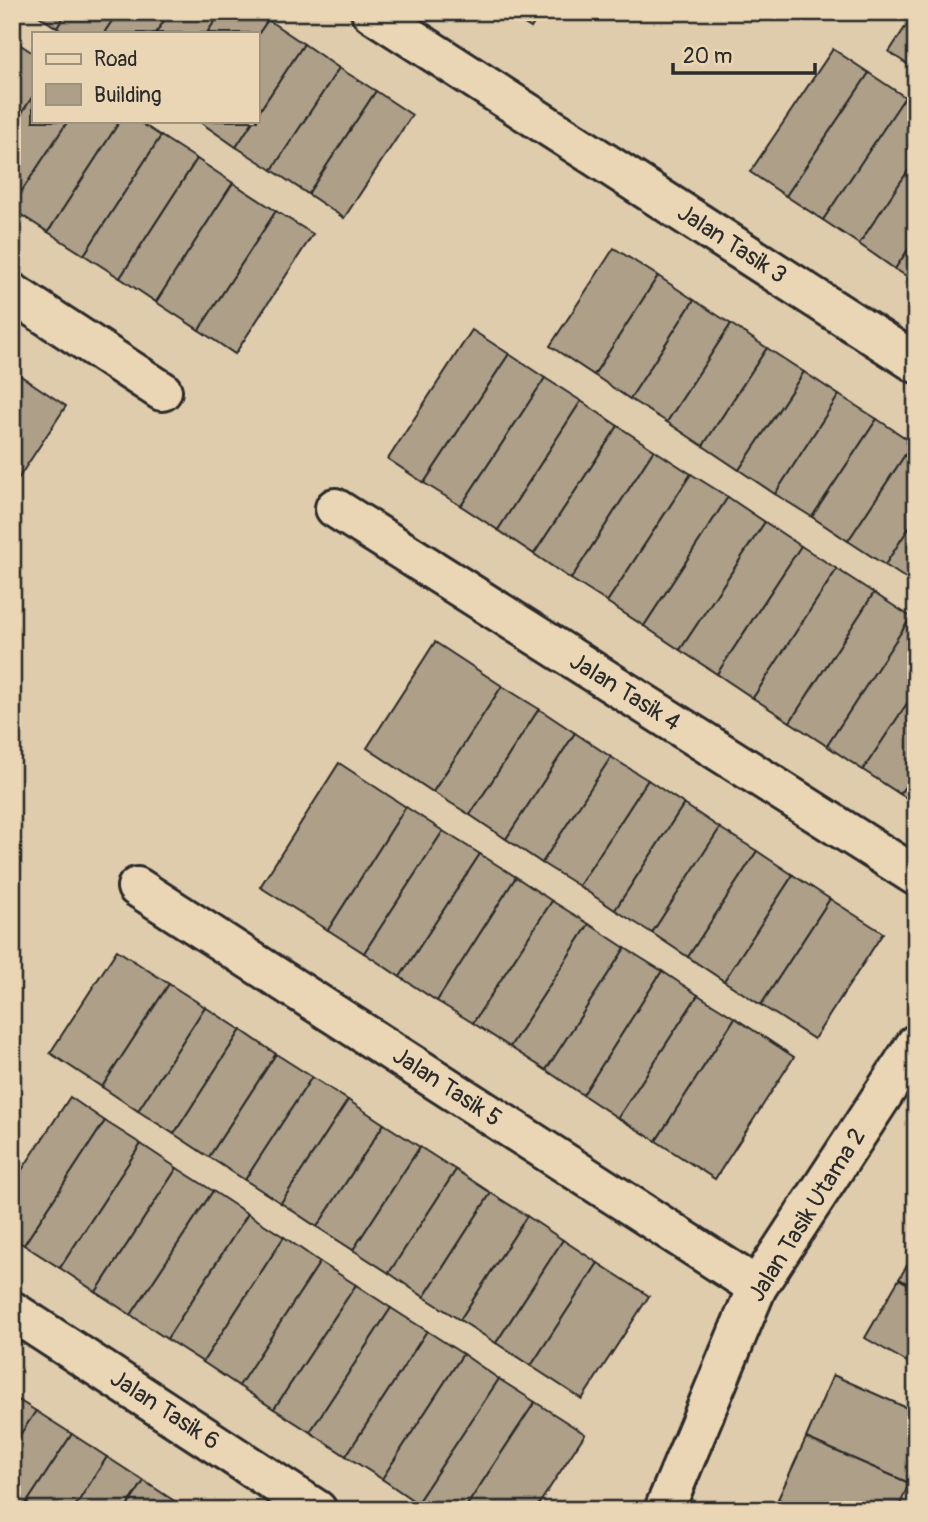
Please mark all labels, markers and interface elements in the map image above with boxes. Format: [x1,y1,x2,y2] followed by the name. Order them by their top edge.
[32,32,259,122] legend
[673,32,814,76] scale bar
[683,43,732,70] text: 20 m
[94,46,138,73] text: Road
[94,82,161,109] text: Building
[672,198,792,290] street label: Jalan Tasik 3
[564,647,686,737] street label: Jalan Tasik 4
[387,1041,507,1133] street label: Jalan Tasik 5
[742,1123,872,1307] street label: Jalan Tasik Utama 2
[105,1364,225,1456] street label: Jalan Tasik 6

